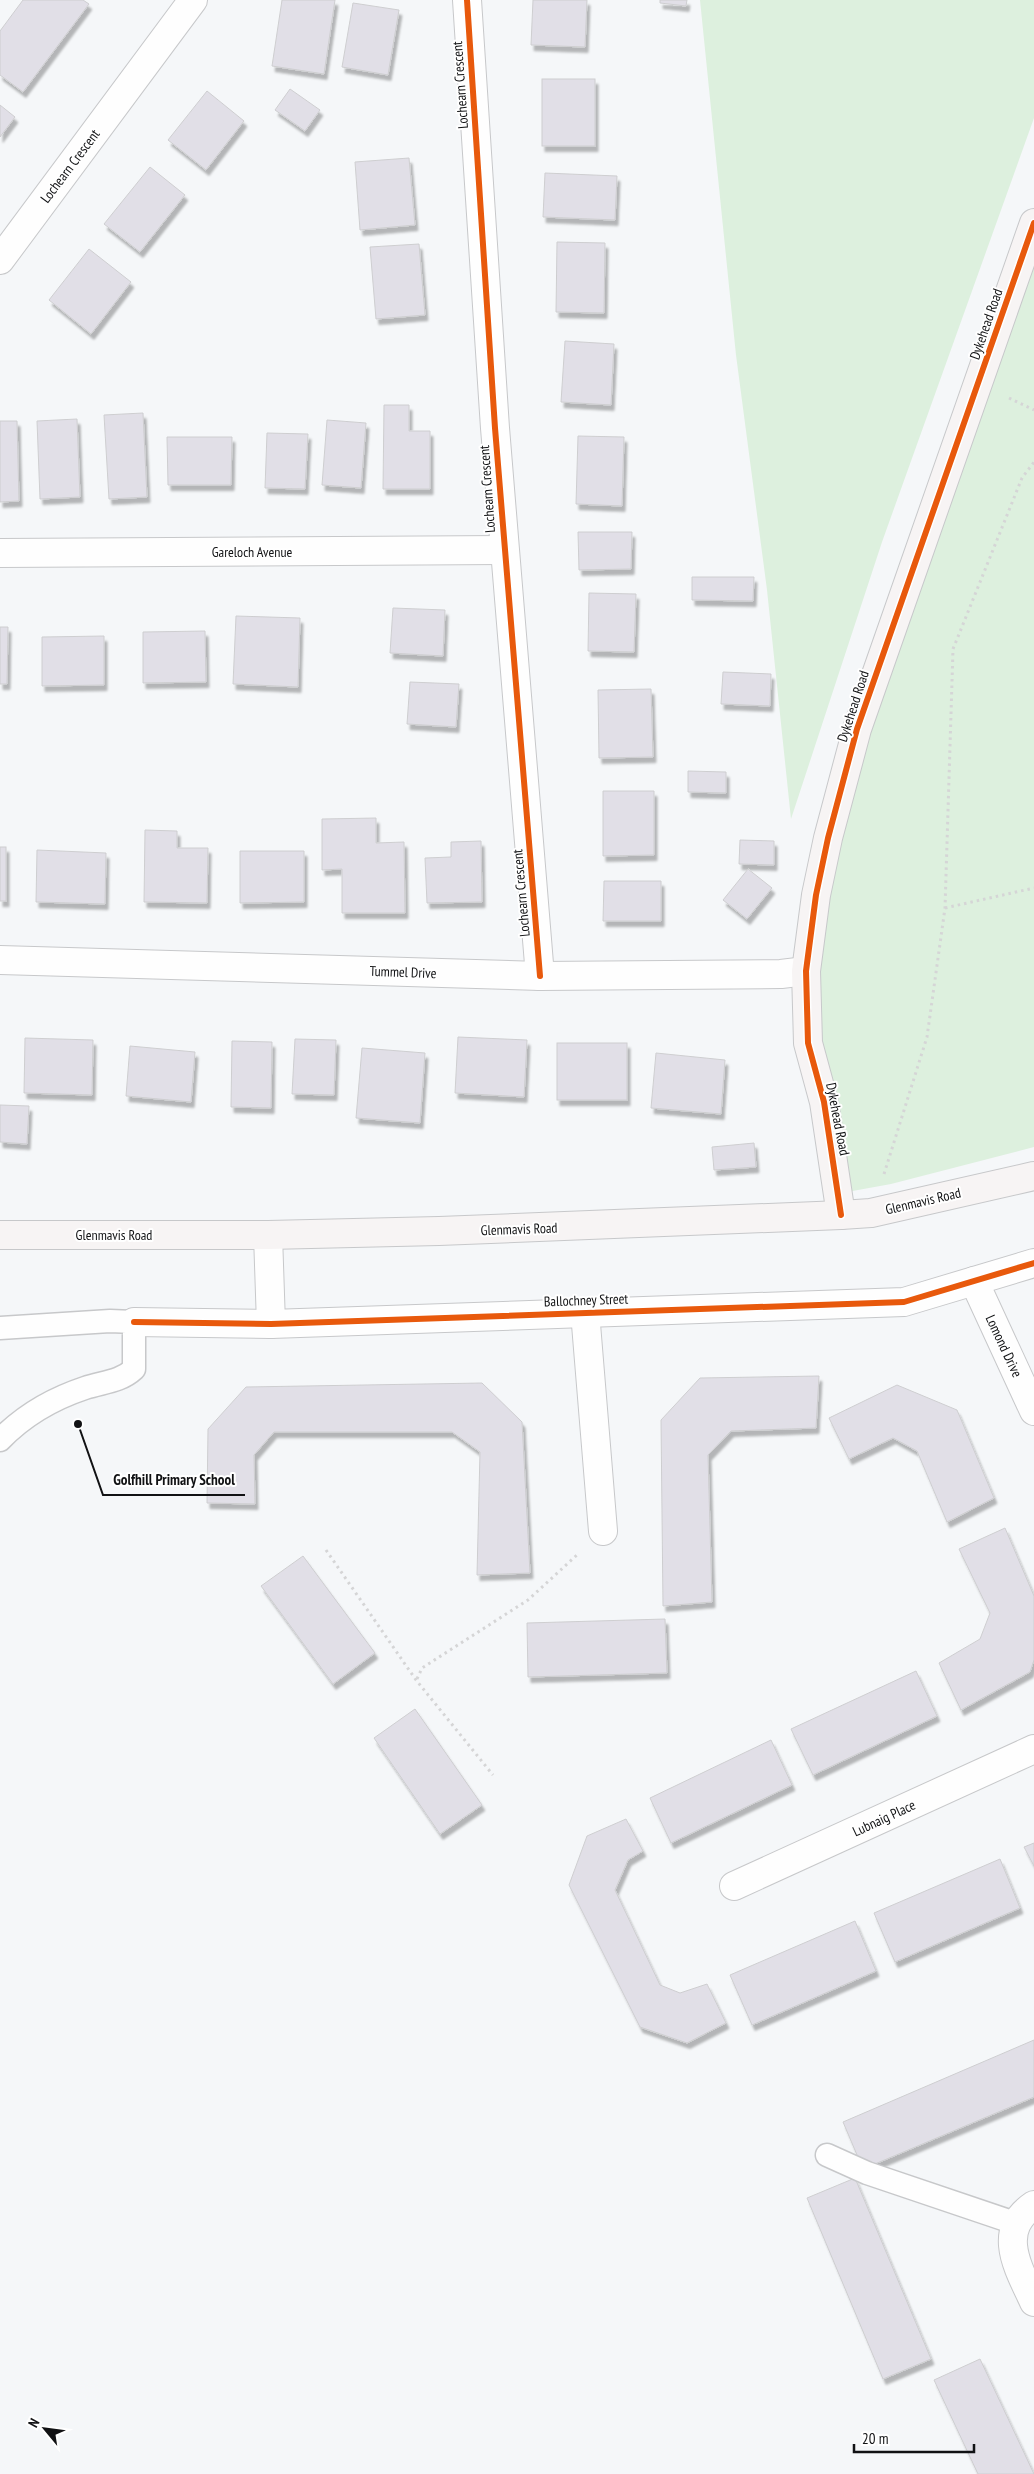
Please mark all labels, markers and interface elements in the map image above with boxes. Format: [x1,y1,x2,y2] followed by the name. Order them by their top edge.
[448,40,472,129] street label: Lochearn Crescent
[36,125,104,206] street label: Lochearn Crescent
[965,286,1007,362] street label: Dykehead Road
[475,444,499,533] street label: Lochearn Crescent
[212,543,292,561] street label: Gareloch Avenue
[833,668,873,744] street label: Dykehead Road
[508,848,534,938] street label: Lochearn Crescent
[369,962,437,982] street label: Tummel Drive
[822,1081,854,1157] street label: Dykehead Road
[884,1184,962,1218] street label: Glenmavis Road
[480,1219,558,1239] street label: Glenmavis Road
[76,1226,152,1244] street label: Glenmavis Road
[544,1290,629,1310] street label: Ballochney Street
[982,1312,1026,1380] street label: Lomond Drive
[103,1465,245,1495] callout: Golfhill Primary School
[113,1470,235,1489] text: Golfhill Primary School
[850,1796,918,1840] street label: Lubnaig Place
[20,2404,70,2454] north arrow
[24,2415,43,2430] text: N
[854,2422,974,2454] scale bar
[862,2429,888,2448] text: 20 m

